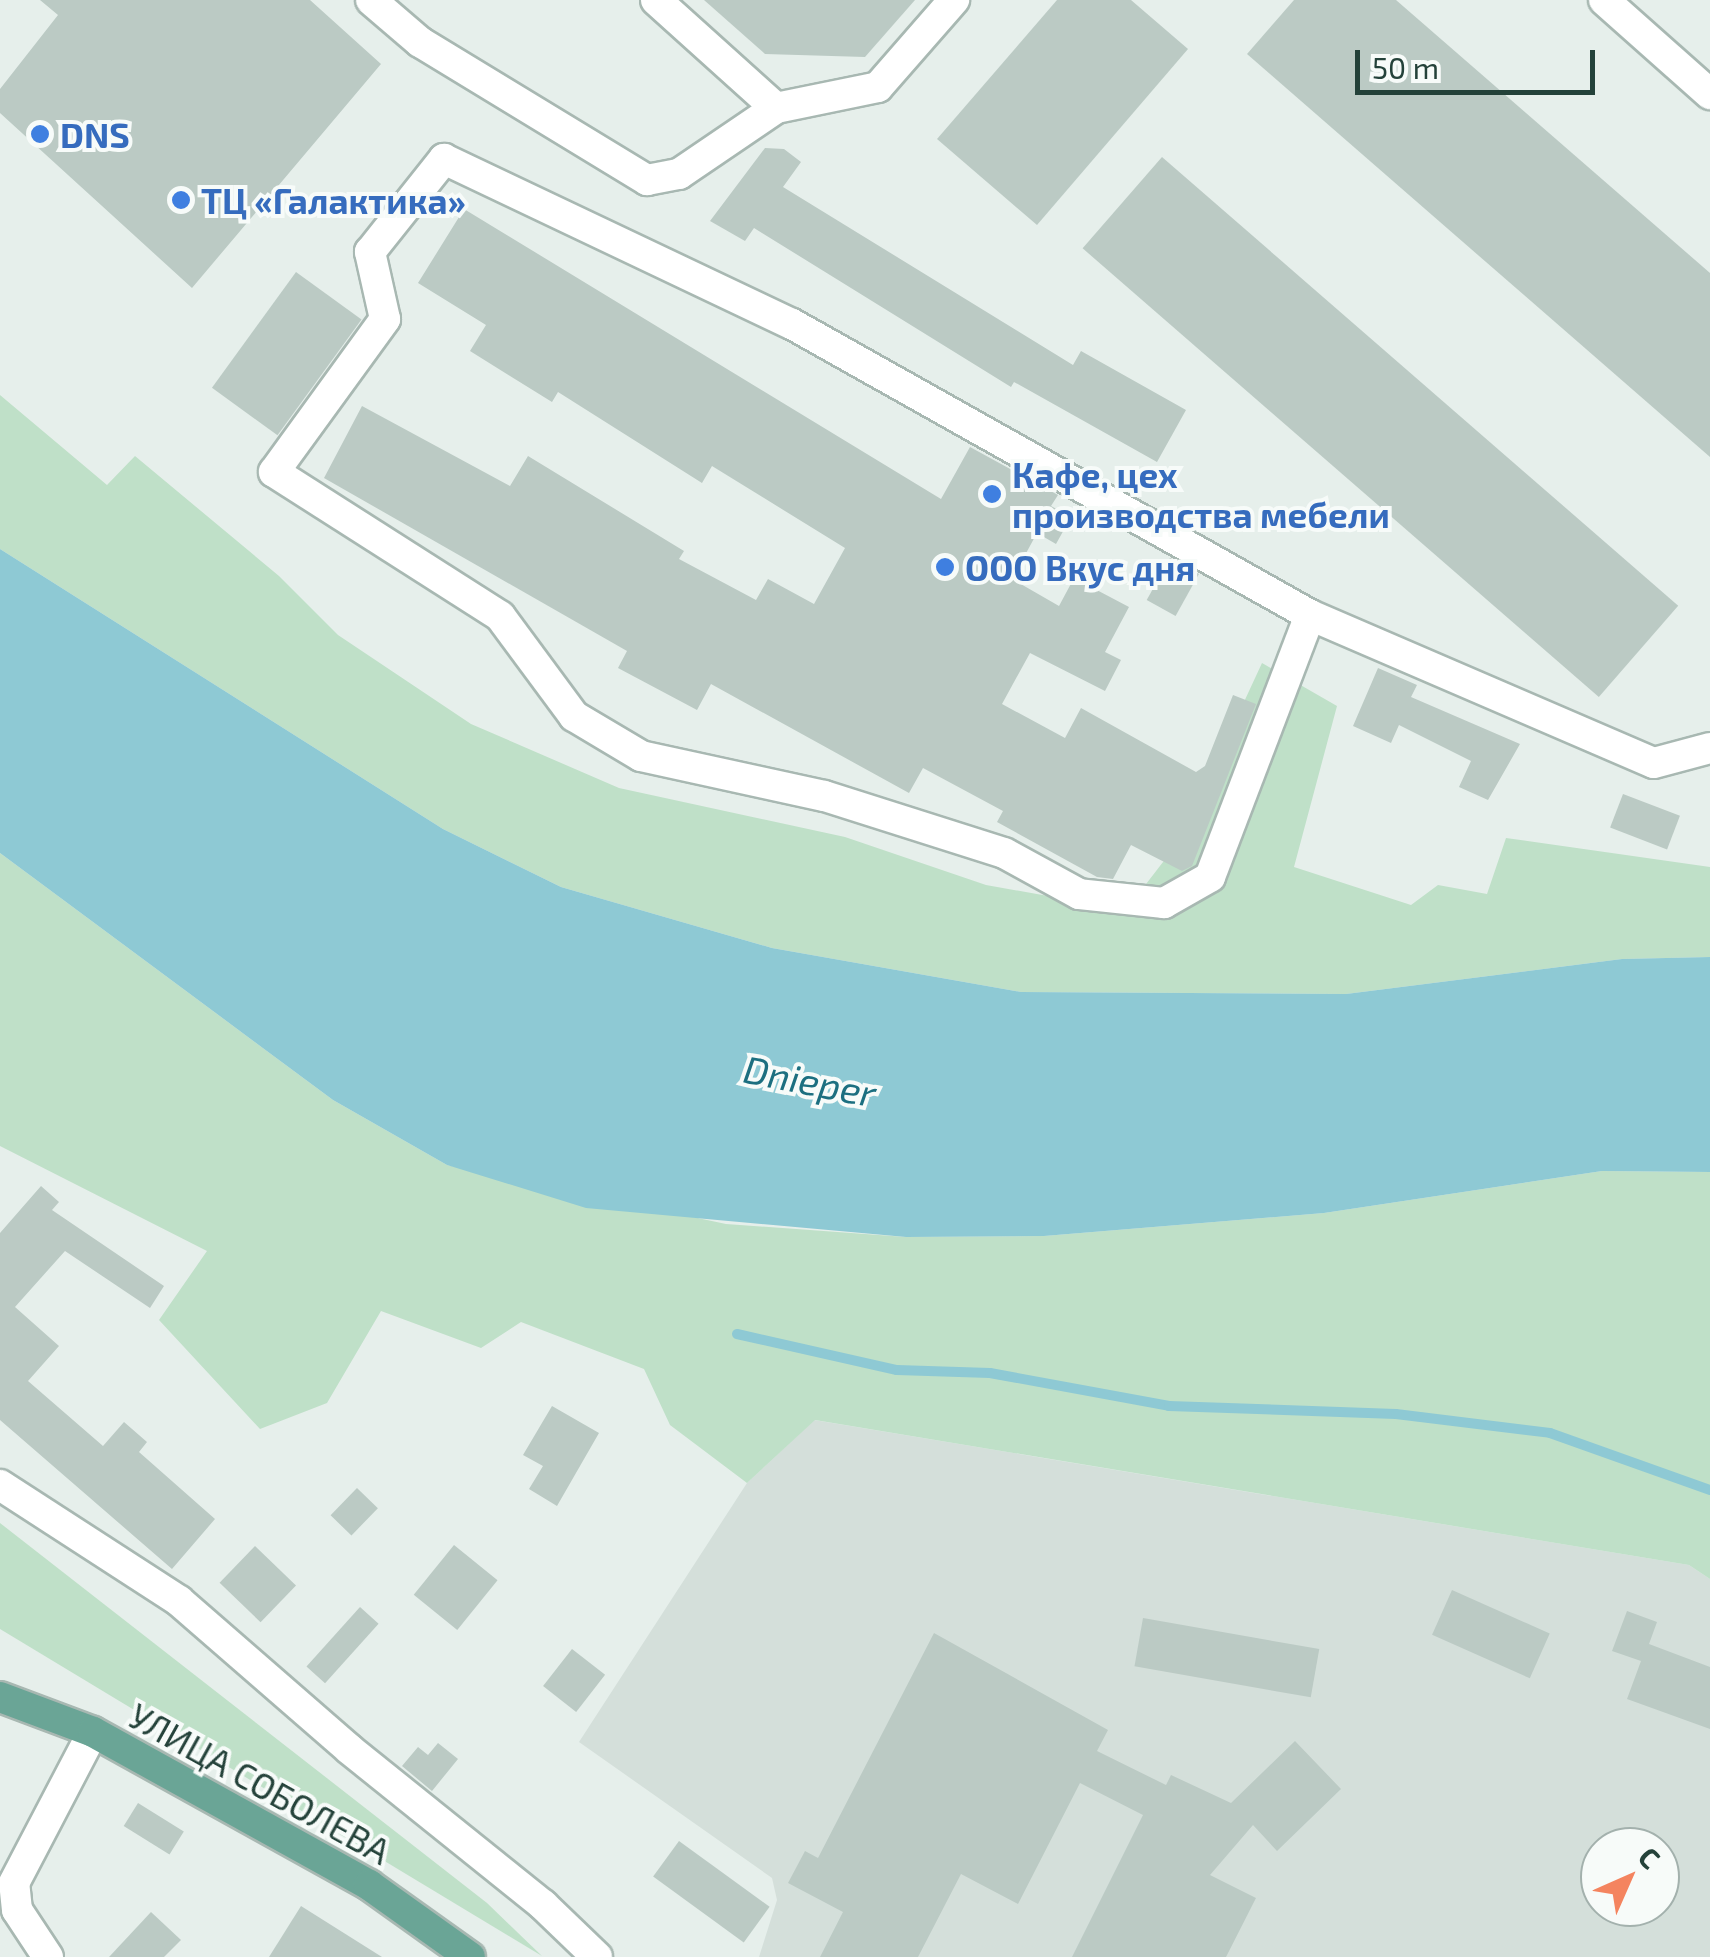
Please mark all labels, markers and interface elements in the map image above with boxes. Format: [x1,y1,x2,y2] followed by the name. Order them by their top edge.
[1360,30,1600,92] scale bar
[1372,49,1439,85] text: 50 m
[60,113,130,155] place label: DNS
[29,123,51,145] marker: DNS
[201,179,466,221] place label: ТЦ «Галактика»
[170,189,192,211] marker: ТЦ «Галактика»
[1012,453,1390,535] place label: Кафе, цех производства мебели
[981,483,1003,505] marker: Кафе, цех производства мебели
[965,546,1195,588] place label: ООО Вкус дня
[934,556,956,578] marker: ООО Вкус дня
[740,1046,880,1116] water label: Dnieper
[122,1694,398,1872] street label: УЛИЦА СОБОЛЕВА
[1580,1827,1680,1927] north arrow
[1632,1839,1668,1875] text: С

